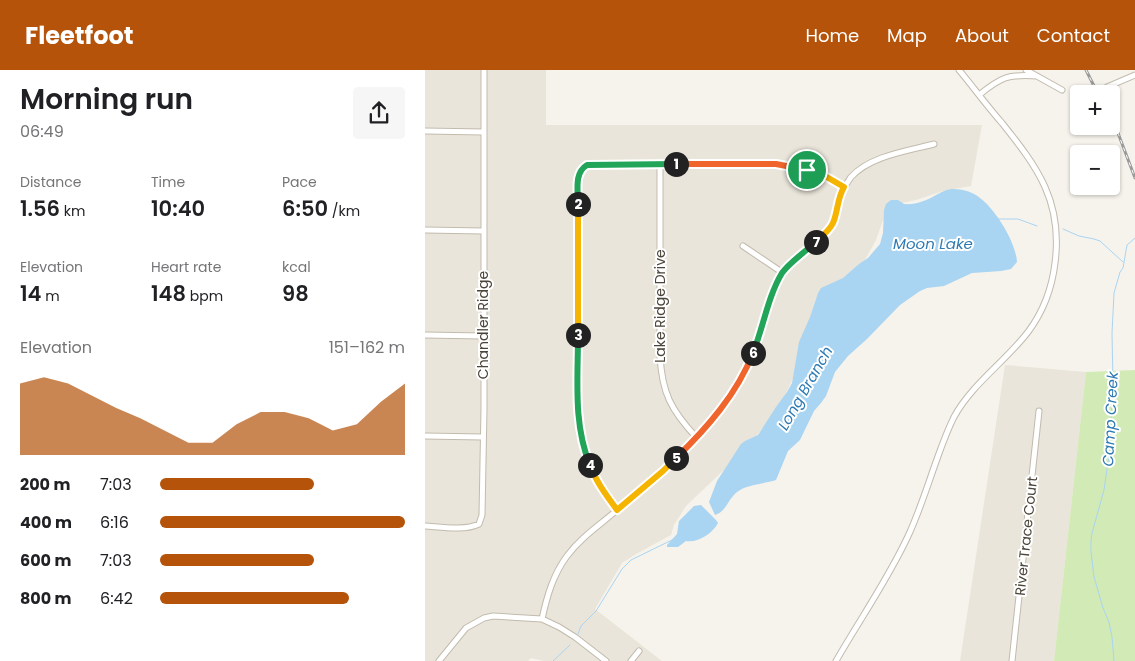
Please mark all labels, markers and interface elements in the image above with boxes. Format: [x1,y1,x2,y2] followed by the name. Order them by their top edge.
[25,19,133,52] text: Fleetfoot
[805,23,859,48] text: Home
[887,23,927,48] text: Map
[955,23,1009,48] text: About
[1037,23,1110,48] text: Contact
[20,80,193,119] text: Morning run
[1070,85,1120,195] map controls
[1070,85,1120,135] button: +
[353,87,405,139] button: share
[20,120,64,143] text: 06:49
[1070,145,1120,195] button: −
[786,149,828,191] pin
[663,152,689,176] pin: 1
[674,154,679,174] text: 1
[793,156,821,184] icon: arrive
[20,172,81,192] text: Distance
[151,172,185,192] text: Time
[282,172,317,192] text: Pace
[565,192,591,216] pin: 2
[20,194,60,223] text: 1.56
[151,194,205,223] text: 10:40
[282,194,328,223] text: 6:50
[575,194,583,214] text: 2
[60,201,85,221] text: km
[328,201,360,221] text: /km
[803,230,829,254] pin: 7
[813,232,820,252] text: 7
[893,233,973,254] water label: Moon Lake
[650,249,670,363] street label: Lake Ridge Drive
[20,257,83,277] text: Elevation
[151,257,221,277] text: Heart rate
[282,257,311,277] text: kcal
[473,271,493,379] street label: Chandler Ridge
[20,279,41,308] text: 14
[151,279,186,308] text: 148
[282,279,309,308] text: 98
[41,286,60,306] text: m
[186,286,223,306] text: bpm
[565,322,591,348] pin: 3
[574,325,583,345] text: 3
[20,336,92,359] text: Elevation
[329,336,405,359] text: 151–162 m
[741,340,765,366] pin: 6
[773,342,837,434] water label: Long Branch
[749,343,758,363] text: 6
[1097,370,1123,467] water label: Camp Creek
[663,446,689,470] pin: 5
[672,448,681,468] text: 5
[577,452,603,478] pin: 4
[586,455,595,475] text: 4
[20,473,70,496] text: 200 m
[100,473,132,496] text: 7:03
[1010,475,1042,597] street label: River Trace Court
[20,511,72,534] text: 400 m
[100,511,129,534] text: 6:16
[20,549,71,572] text: 600 m
[100,549,132,572] text: 7:03
[20,587,72,610] text: 800 m
[100,587,133,610] text: 6:42

